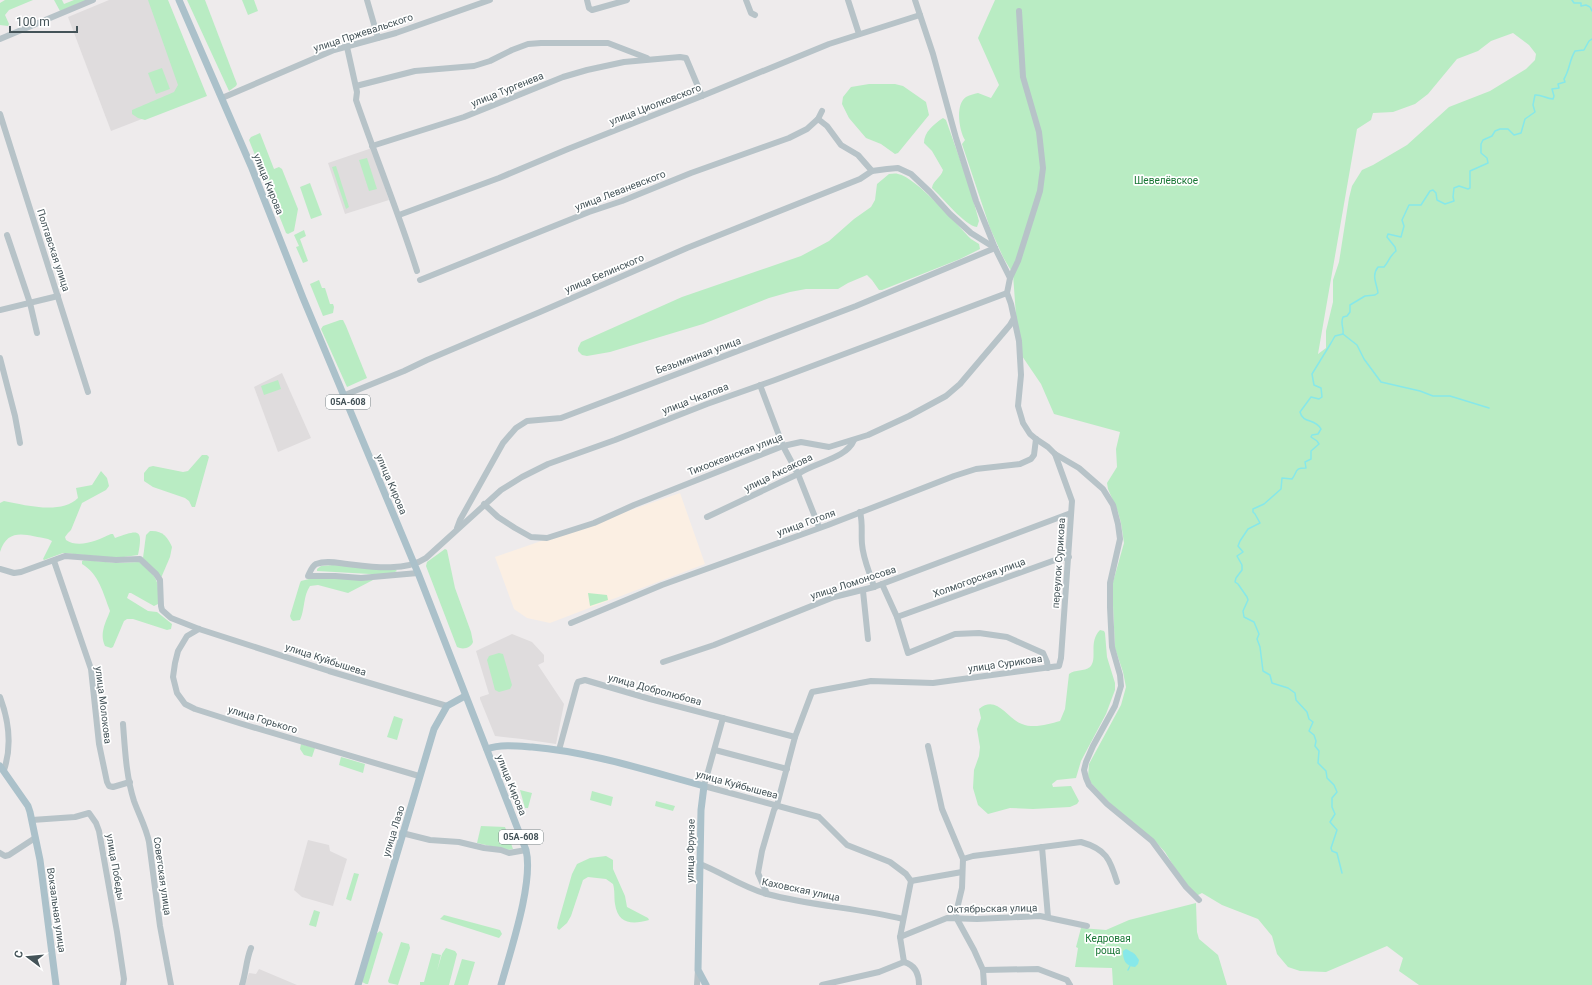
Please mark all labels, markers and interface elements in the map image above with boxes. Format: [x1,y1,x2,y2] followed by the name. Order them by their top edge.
[10,8,77,34] scale bar
[312,11,415,54] street label: улица Пржевальского
[16,15,50,29] text: 100 m
[469,70,545,109] street label: улица Тургенева
[608,82,703,127] street label: улица Циолковского
[251,152,286,216] street label: улица Кирова
[573,168,667,213] street label: улица Леваневского
[1134,175,1198,186] park label: Шевелёвское
[35,208,72,293] street label: Полтавская улица
[563,252,646,295] street label: улица Белинского
[654,335,742,376] street label: Безымянная улица
[660,381,730,416] street label: улица Чкалова
[326,395,370,409] road number: 05А-608
[686,431,784,478] street label: Тихоокеанская улица
[742,451,814,494] street label: улица Аксакова
[374,452,409,516] street label: улица Кирова
[775,507,837,538] street label: улица Гоголя
[1050,517,1067,609] street label: переулок Сурикова
[931,556,1027,599] street label: Холмогорская улица
[809,563,897,602] street label: улица Ломоносова
[284,641,368,678] street label: улица Куйбышева
[967,653,1043,674] street label: улица Сурикова
[93,666,114,744] street label: улица Молокова
[607,672,703,707] street label: улица Добролюбова
[227,704,299,735] street label: улица Горького
[494,753,529,817] street label: улица Кирова
[695,768,779,801] street label: улица Куйбышева
[380,804,407,858] street label: улица Лазо
[683,819,697,883] street label: улица Фрунзе
[499,830,543,844] road number: 05А-608
[104,833,127,901] street label: улица Победы
[152,836,173,916] street label: Советская улица
[45,867,68,953] street label: Вокзальная улица
[761,876,841,903] street label: Каховская улица
[947,902,1037,915] street label: Октябрьская улица
[1085,933,1131,956] park label: Кедровая роща
[8,937,48,977] north arrow
[12,949,26,960] text: С

